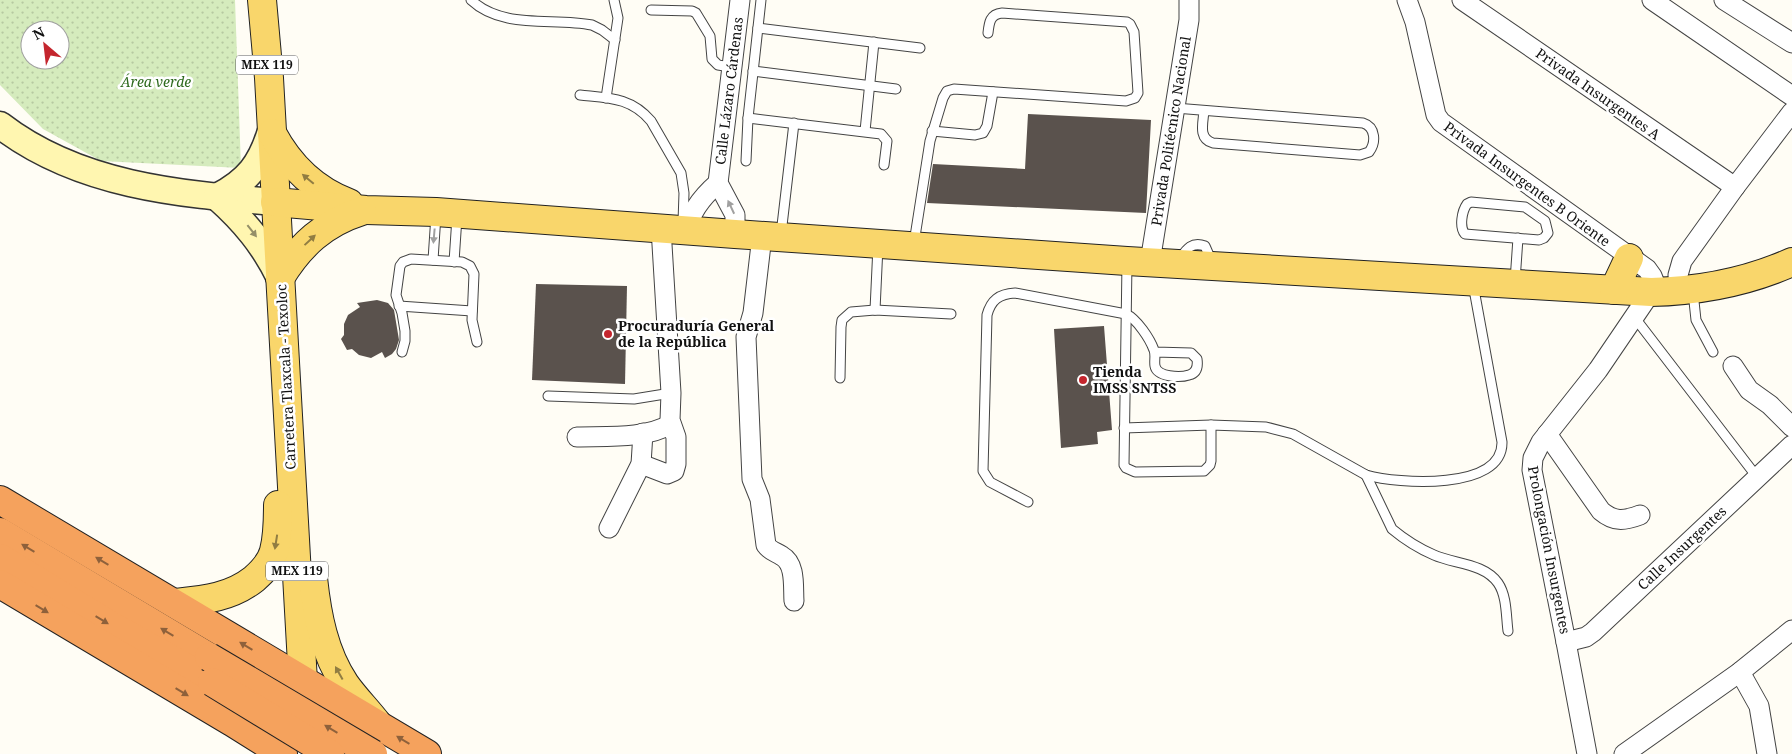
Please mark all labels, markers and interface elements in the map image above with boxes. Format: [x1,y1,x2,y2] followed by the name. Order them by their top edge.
[710,16,747,166] street label: Calle Lázaro Cárdenas
[20,20,70,70] north arrow
[29,22,48,44] text: N
[1146,34,1195,227] street label: Privada Politécnico Nacional
[1532,43,1664,144] street label: Privada Insurgentes A
[236,56,298,74] road number: MEX 119
[120,72,191,91] park label: Área verde
[1440,117,1614,250] street label: Privada Insurgentes B Oriente
[302,174,315,185] one-way arrow
[727,200,735,214] one-way arrow
[246,225,257,238] one-way arrow
[430,228,438,244] one-way arrow
[303,234,315,246] one-way arrow
[271,284,300,470] street label: Carretera Tlaxcala - Texoloc
[618,316,774,351] place label: Procuraduría General de la República
[602,328,614,340] marker: Procuraduría General de la República
[1093,362,1176,397] place label: Tienda IMSS SNTSS
[1077,374,1089,386] marker: Tienda IMSS SNTSS
[1524,464,1575,636] street label: Prolongación Insurgentes
[1633,501,1730,594] street label: Calle Insurgentes
[271,534,279,550] one-way arrow
[21,544,34,553] one-way arrow
[95,557,108,566] one-way arrow
[266,562,328,580] road number: MEX 119
[35,605,48,614] one-way arrow
[95,615,108,624] one-way arrow
[161,627,174,636] one-way arrow
[239,641,252,650] one-way arrow
[335,667,344,680] one-way arrow
[175,688,188,697] one-way arrow
[325,725,338,734] one-way arrow
[397,735,410,744] one-way arrow

